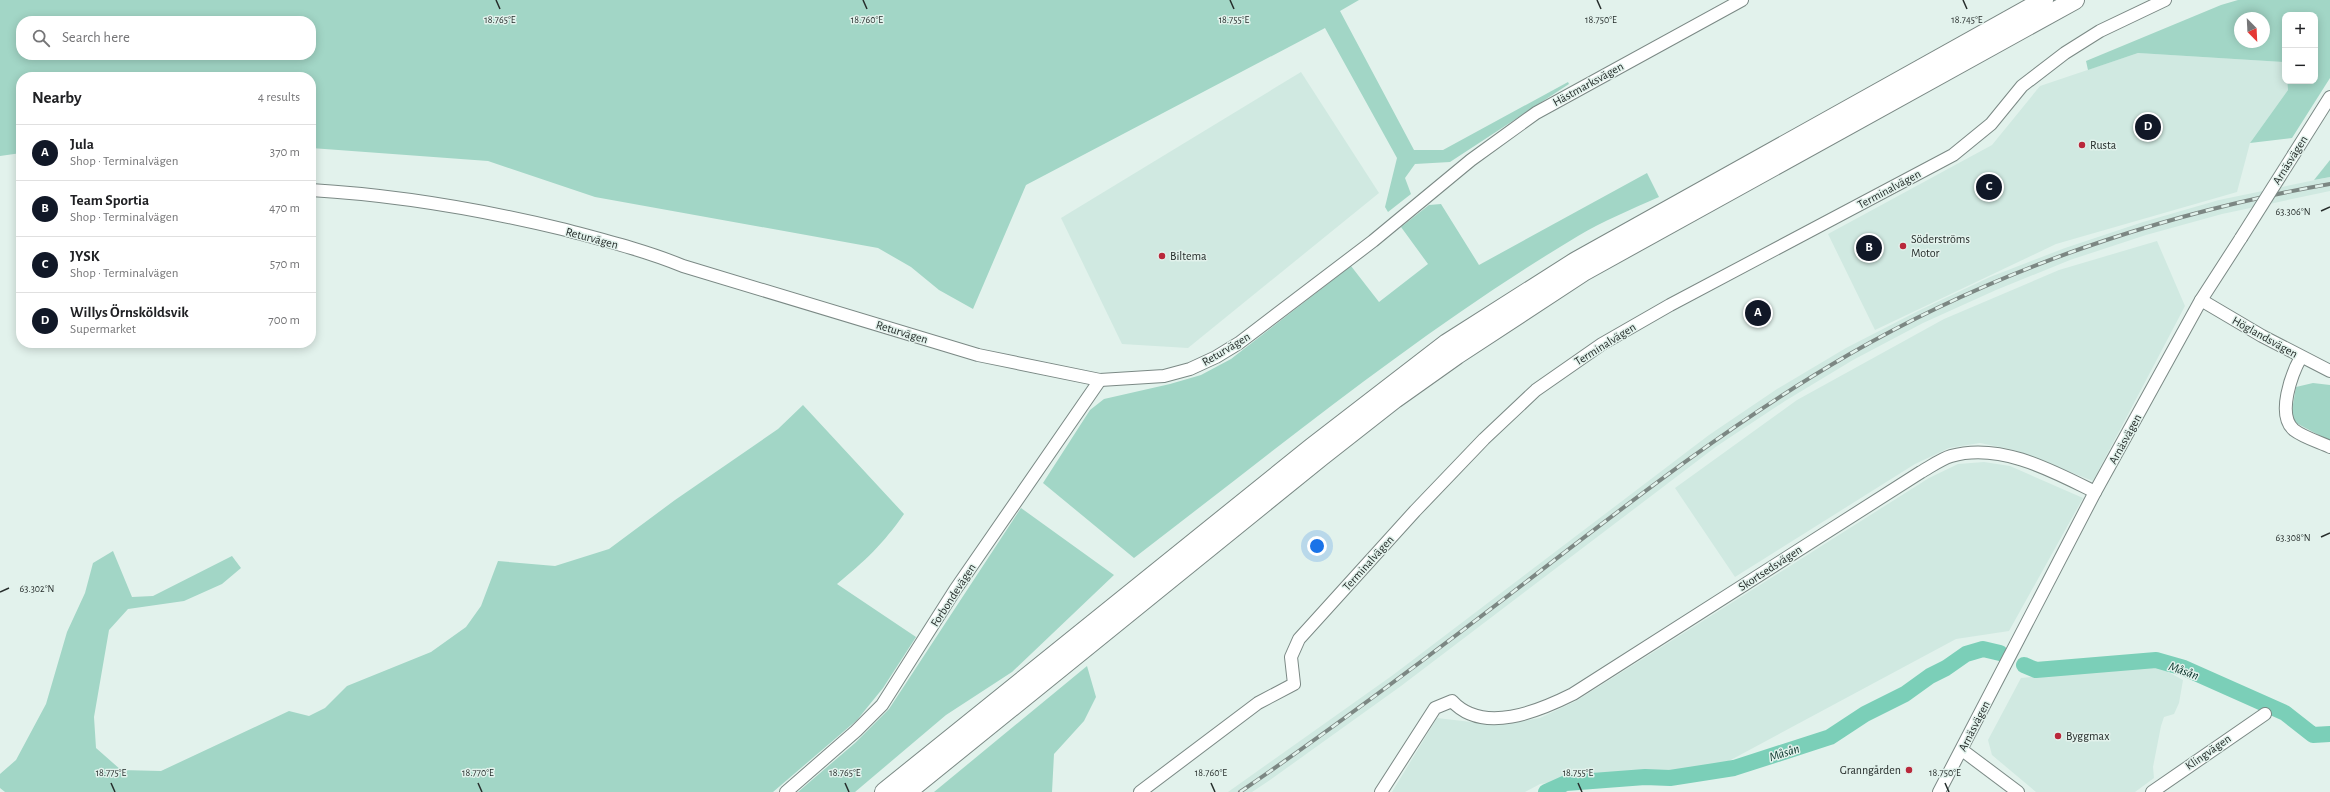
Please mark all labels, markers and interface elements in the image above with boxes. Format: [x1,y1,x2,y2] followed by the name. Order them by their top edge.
[2234,12,2270,48] north arrow
[2282,12,2318,84] map controls
[2282,12,2318,48] button: +
[484,15,516,25] text: 18.765°E
[851,15,883,25] text: 18.760°E
[1219,15,1250,25] text: 18.755°E
[1585,15,1617,25] text: 18.750°E
[1951,15,1983,25] text: 18.745°E
[16,16,316,60] search box
[30,27,52,49] icon: search
[62,30,130,45] text: Search here
[2282,48,2318,84] button: −
[1551,60,1625,108] street label: Hästmarksvägen
[32,89,82,106] text: Nearby
[258,91,300,104] text: 4 results
[2135,112,2161,142] pin: D
[2270,134,2310,186] street label: Arnäsvägen
[70,137,94,152] text: Jula
[2090,139,2117,151] place label: Rusta
[2077,140,2087,150] marker: Rusta
[41,146,49,159] text: A
[270,146,300,159] text: 370 m
[70,155,179,168] text: Shop · Terminalvägen
[1855,167,1923,211] street label: Terminalvägen
[1976,172,2002,202] pin: C
[70,193,149,208] text: Team Sportia
[41,202,49,215] text: B
[269,202,300,215] text: 470 m
[2276,207,2310,217] text: 63.306°N
[70,211,179,224] text: Shop · Terminalvägen
[565,225,619,251] street label: Returvägen
[1856,233,1882,263] pin: B
[1911,233,1970,259] place label: Söderströms Motor
[1898,241,1908,251] marker: Söderströms Motor
[70,249,100,264] text: JYSK
[1170,250,1207,262] place label: Biltema
[1157,251,1167,261] marker: Biltema
[42,258,48,271] text: C
[270,258,300,271] text: 570 m
[70,267,179,280] text: Shop · Terminalvägen
[1745,298,1771,328] pin: A
[70,305,189,320] text: Willys Örnsköldsvik
[41,314,49,327] text: D
[268,314,300,327] text: 700 m
[2230,314,2300,360] street label: Höglandsvägen
[875,318,929,346] street label: Returvägen
[1572,320,1638,368] street label: Terminalvägen
[70,323,136,336] text: Supermarket
[1200,330,1252,368] street label: Returvägen
[2106,412,2144,466] street label: Arnäsvägen
[1340,533,1396,593] street label: Terminalvägen
[2275,533,2311,543] text: 63.308°N
[1307,536,1327,556] your location
[1736,543,1804,593] street label: Skortsedsvägen
[928,561,978,629] street label: Forbondevägen
[20,584,54,594] text: 63.302°N
[2167,660,2200,683] water label: Måsån
[1956,699,1992,753] street label: Arnäsvägen
[2066,730,2109,743] place label: Byggmax
[2053,731,2063,741] marker: Byggmax
[2183,732,2233,772] street label: Klingvägen
[1768,742,1801,764] water label: Måsån
[1840,764,1901,776] place label: Granngården
[1904,765,1914,775] marker: Granngården
[96,768,127,778] text: 18.775°E
[462,768,494,778] text: 18.770°E
[829,768,861,778] text: 18.765°E
[1195,768,1227,778] text: 18.760°E
[1563,768,1594,778] text: 18.755°E
[1929,768,1961,778] text: 18.750°E

